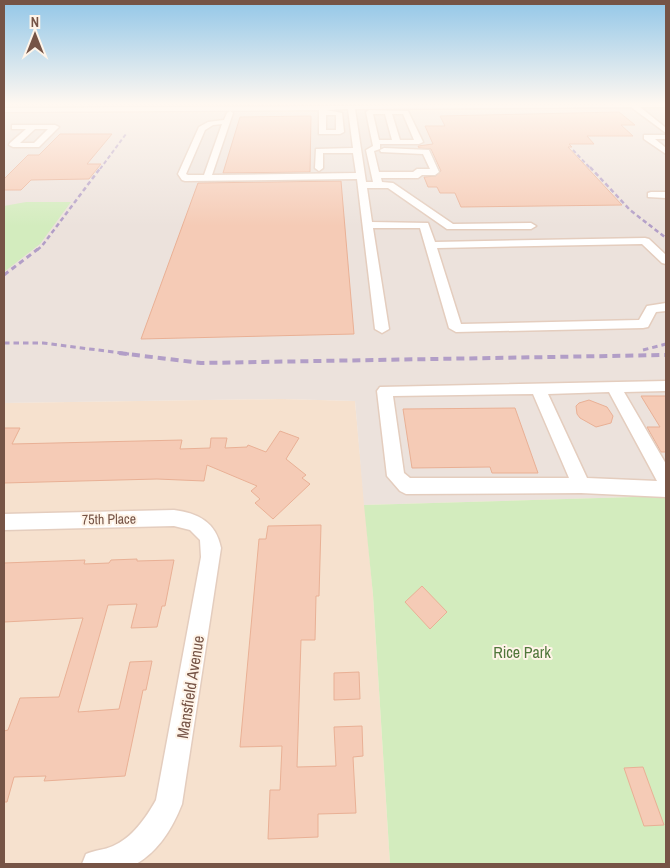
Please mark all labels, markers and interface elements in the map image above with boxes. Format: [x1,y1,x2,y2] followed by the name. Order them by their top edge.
[10,10,60,60] north arrow
[31,13,39,31] text: N
[82,510,136,528] street label: 75th Place
[171,634,209,740] street label: Mansfield Avenue
[493,641,551,663] park label: Rice Park

